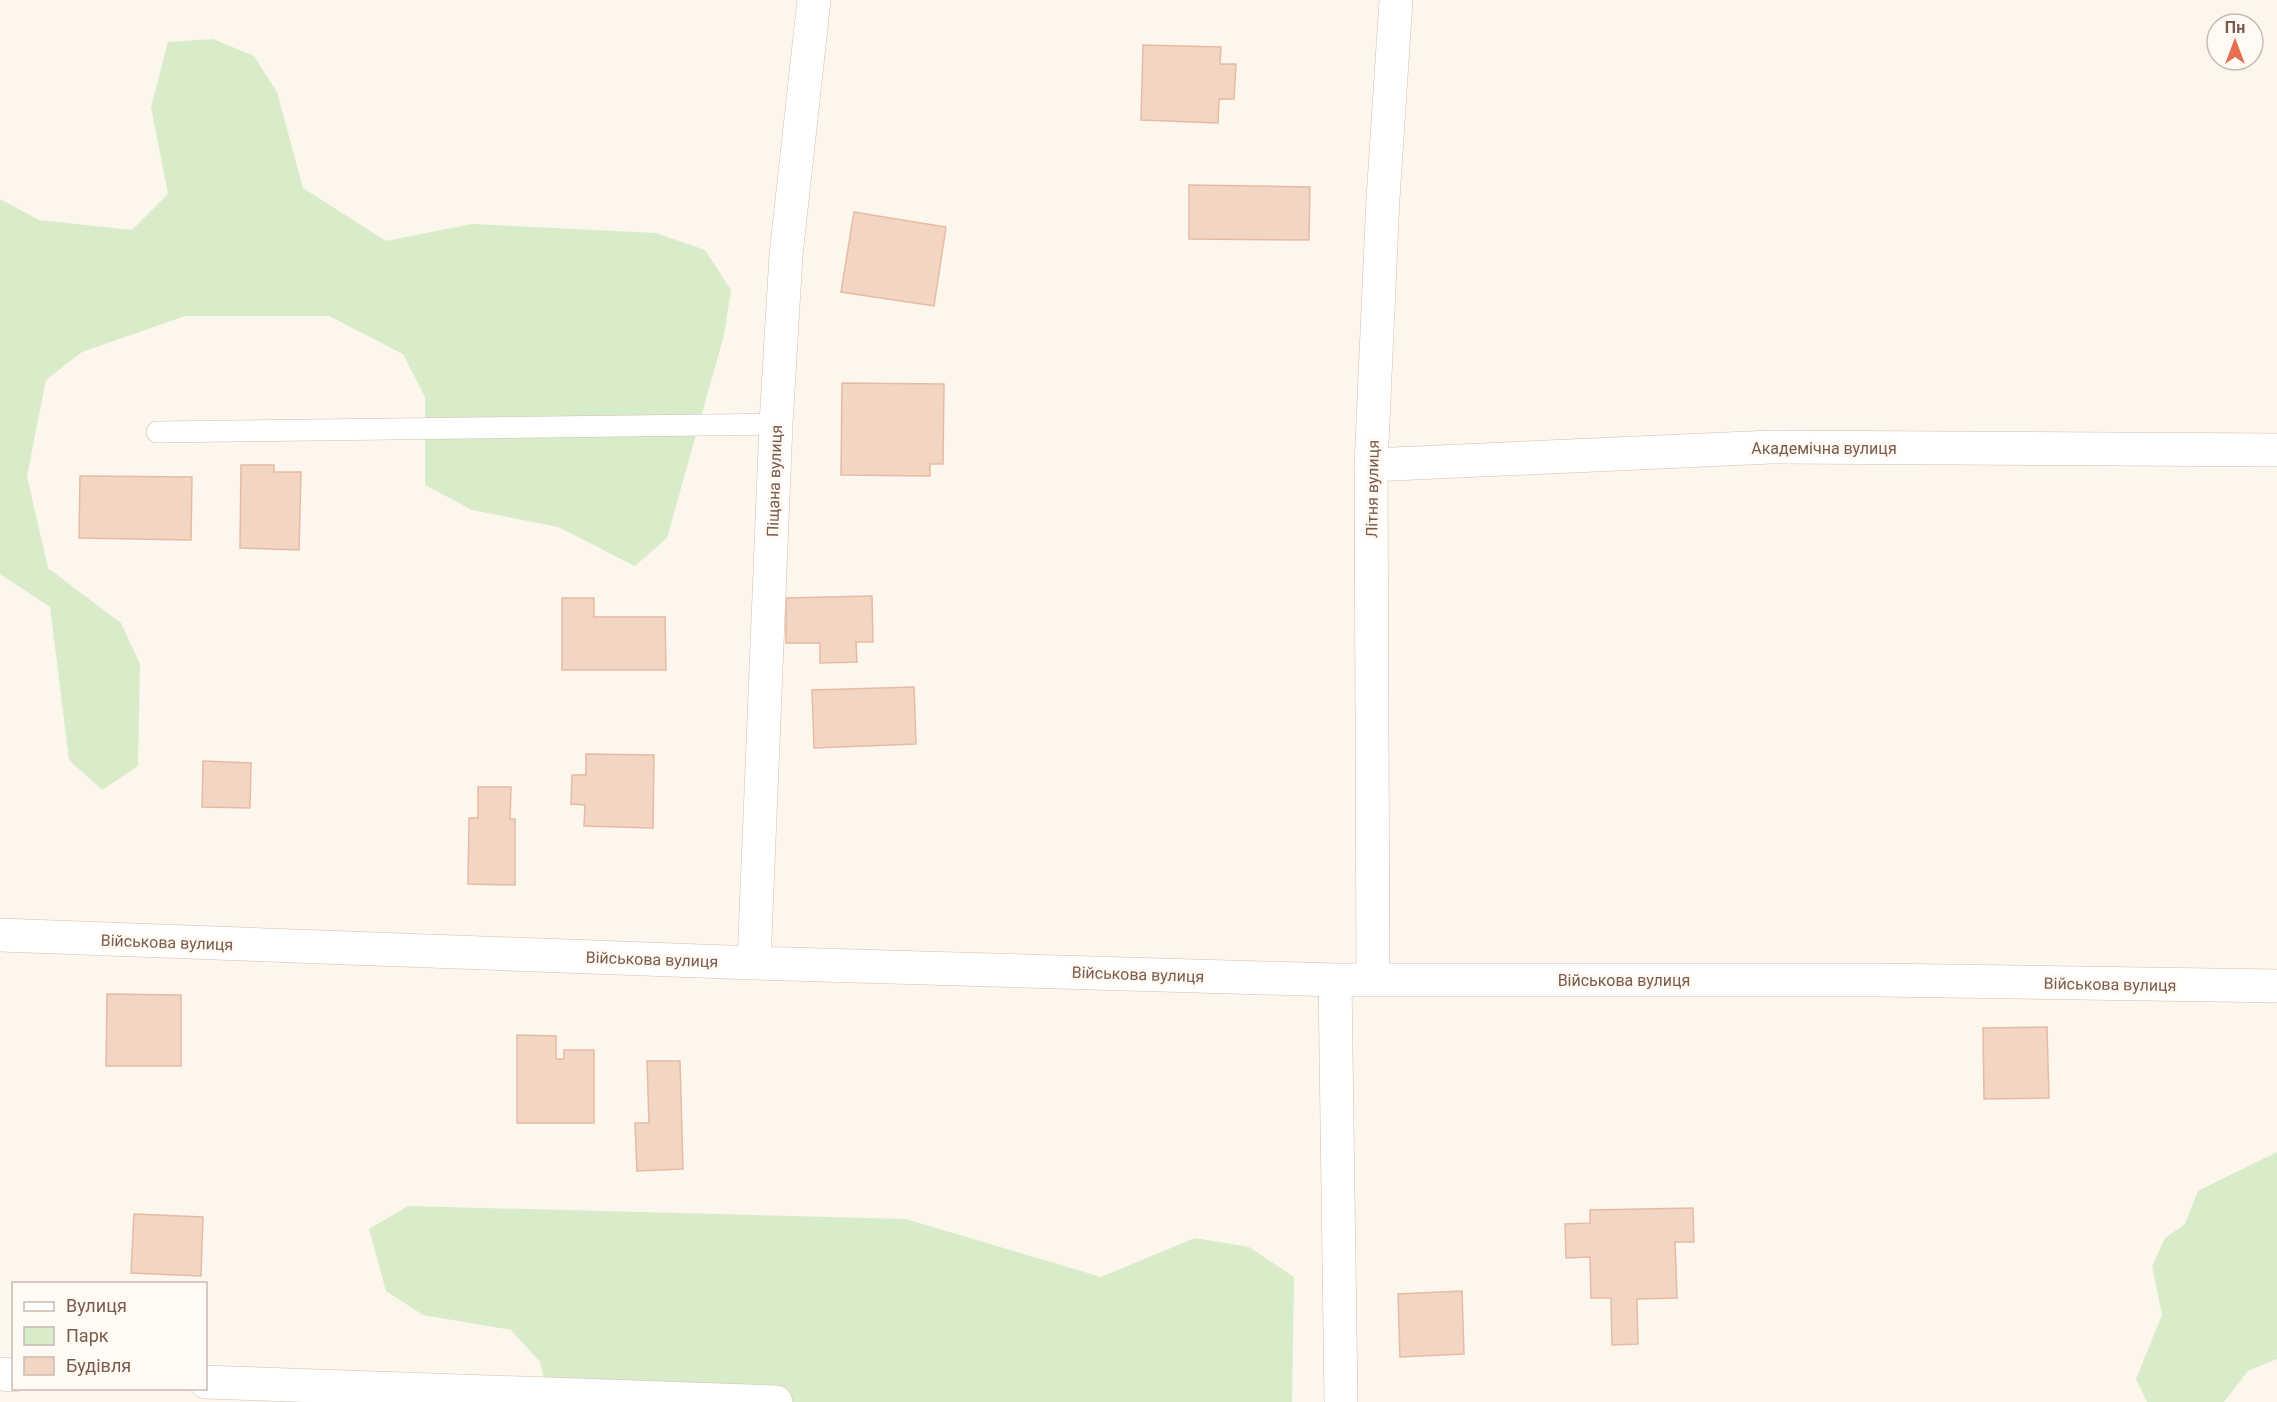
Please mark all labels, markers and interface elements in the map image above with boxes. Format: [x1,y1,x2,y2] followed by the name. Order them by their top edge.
[2205,12,2265,72] north arrow
[2225,18,2245,37] text: Пн
[763,425,786,537] street label: Піщана вулиця
[1751,439,1897,458] street label: Академічна вулиця
[1362,440,1383,538] street label: Літня вулиця
[100,931,234,954] street label: Військова вулиця
[585,948,719,971] street label: Військова вулиця
[1071,963,1205,986] street label: Військова вулиця
[1558,971,1690,990] street label: Військова вулиця
[2043,974,2177,995] street label: Військова вулиця
[12,1282,207,1390] legend
[66,1295,127,1316] text: Вулиця
[66,1325,109,1346] text: Парк
[66,1355,131,1376] text: Будівля

